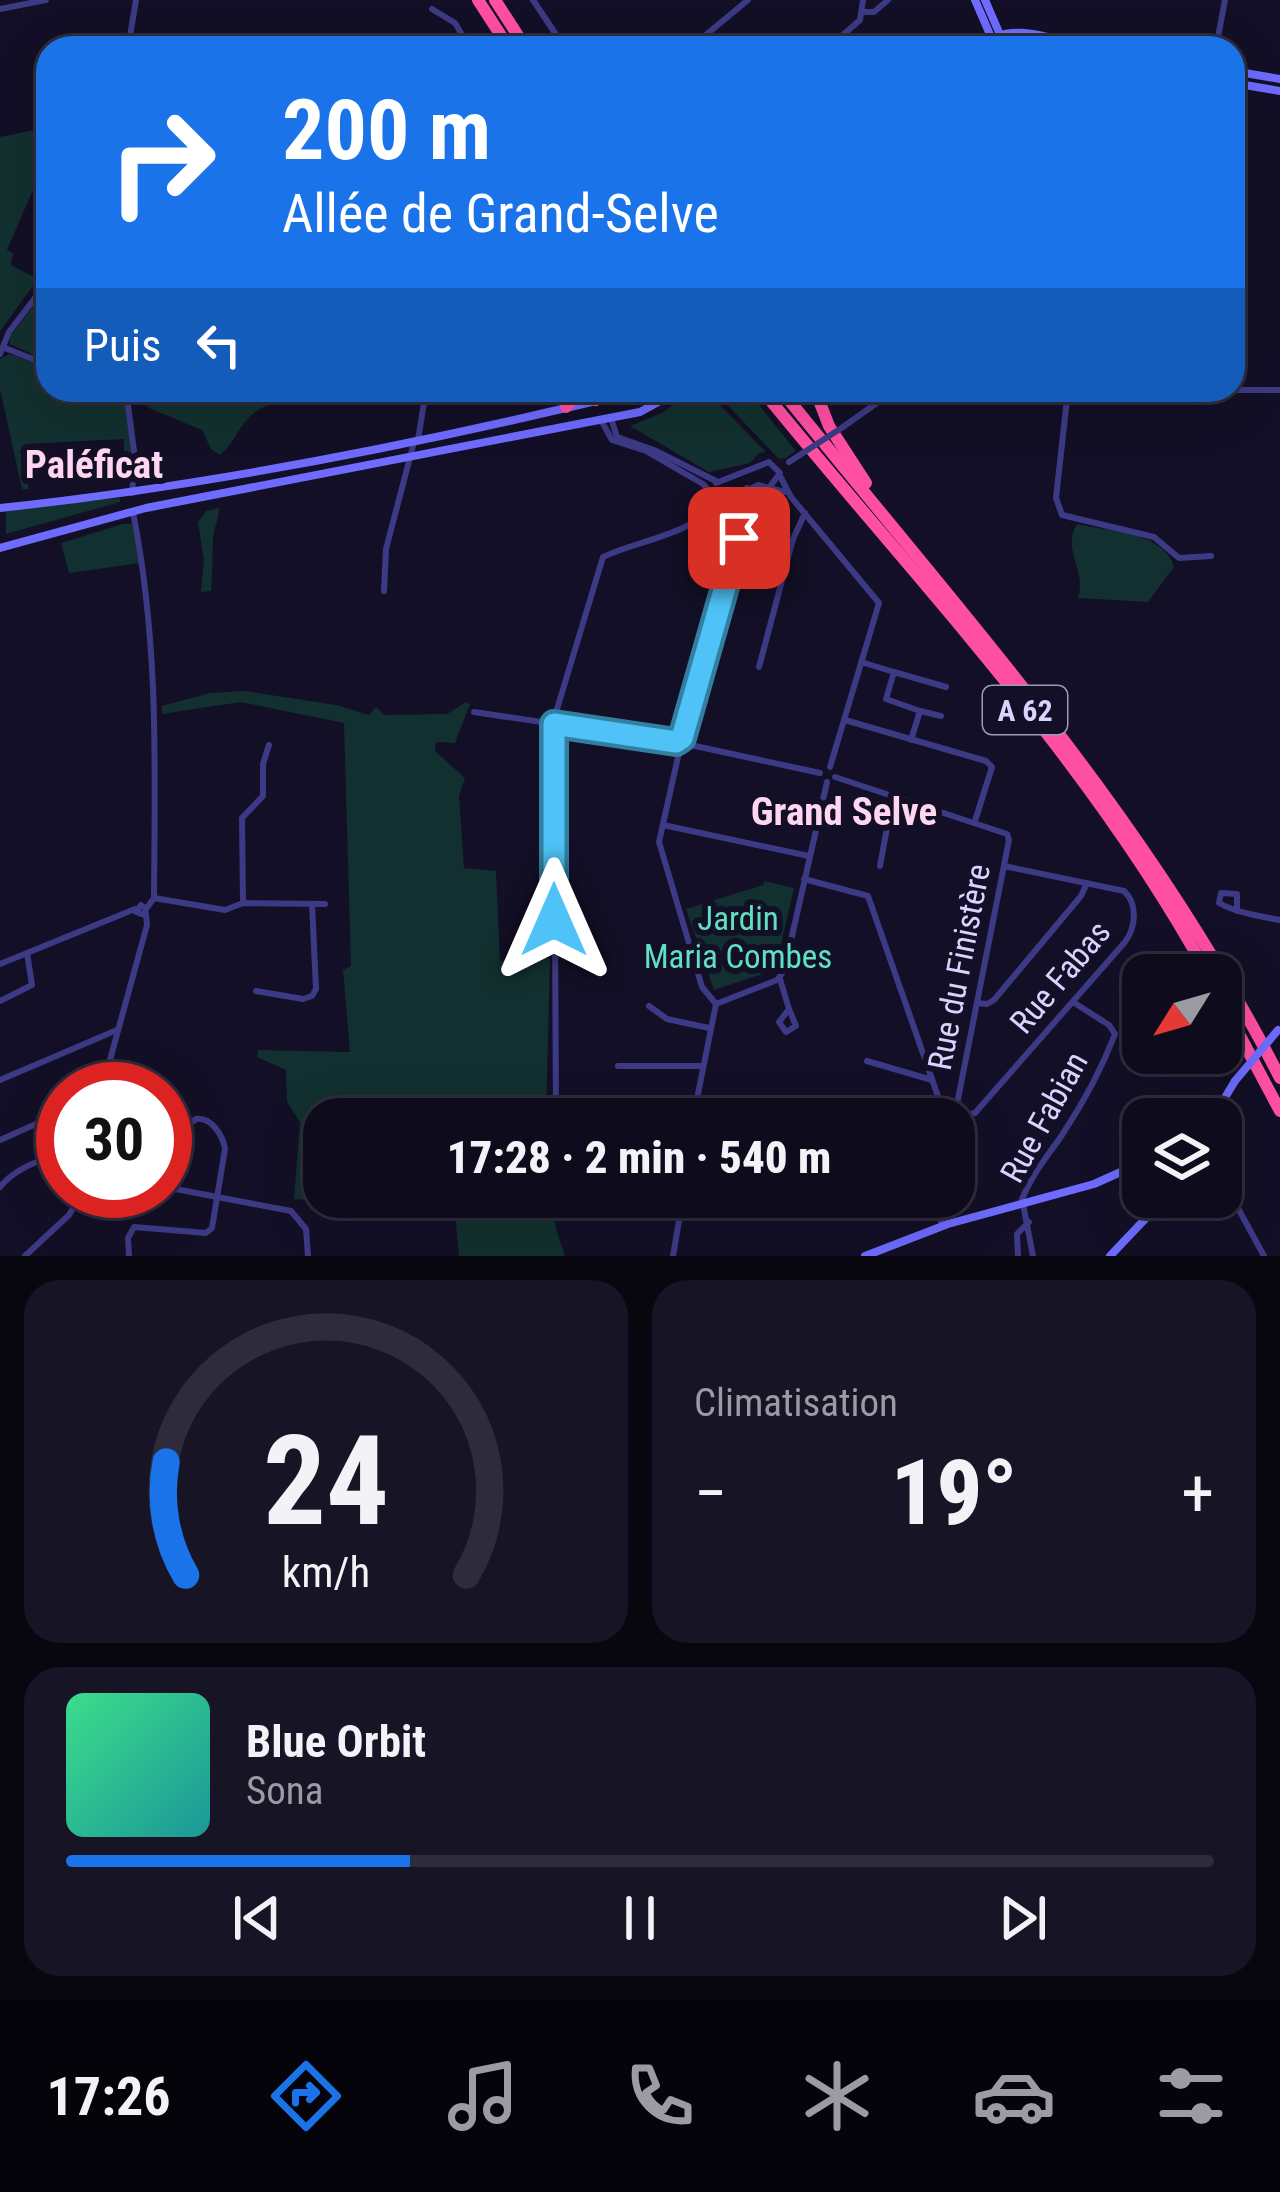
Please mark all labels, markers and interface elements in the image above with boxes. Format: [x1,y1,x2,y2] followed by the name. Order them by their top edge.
[282,81,491,180] text: 200 m
[84,84,240,240] icon: right
[282,182,719,245] text: Allée de Grand-Selve
[186,312,252,378] icon: left
[84,319,162,372] text: Puis
[25,442,163,488] district label: Paléficat
[688,487,790,589] pin
[706,505,772,571] icon: arrive
[983,686,1067,734] road number: A 62
[751,789,937,835] district label: Grand Selve
[491,857,617,983] position arrow
[920,861,998,1073] street label: Rue du Finistère
[644,899,832,976] park label: Jardin Maria Combes
[1002,913,1118,1041] street label: Rue Fabas
[1122,954,1242,1074] north arrow
[1122,954,1242,1218] map controls
[992,1045,1096,1189] street label: Rue Fabian
[36,1062,192,1218] speed limit sign: 30
[1122,1098,1242,1218] button: layers
[447,1131,831,1184] text: 17:28 · 2 min · 540 m
[694,1380,898,1426] text: Climatisation
[263,1408,389,1554] text: 24
[891,1441,1018,1546] text: 19°
[694,1455,727,1532] text: −
[1181,1455,1214,1532] text: +
[282,1546,370,1596] text: km/h
[246,1715,426,1768] text: Blue Orbit
[246,1768,323,1814] text: Sona
[224,1885,290,1951] icon: previous
[607,1885,673,1951] icon: pause
[990,1885,1056,1951] icon: next
[264,2054,348,2138] icon: directions
[441,2054,525,2138] icon: music
[618,2054,702,2138] icon: phone
[795,2054,879,2138] icon: climate
[972,2054,1056,2138] icon: car
[1149,2054,1233,2138] icon: filters
[47,2065,171,2128] text: 17:26

